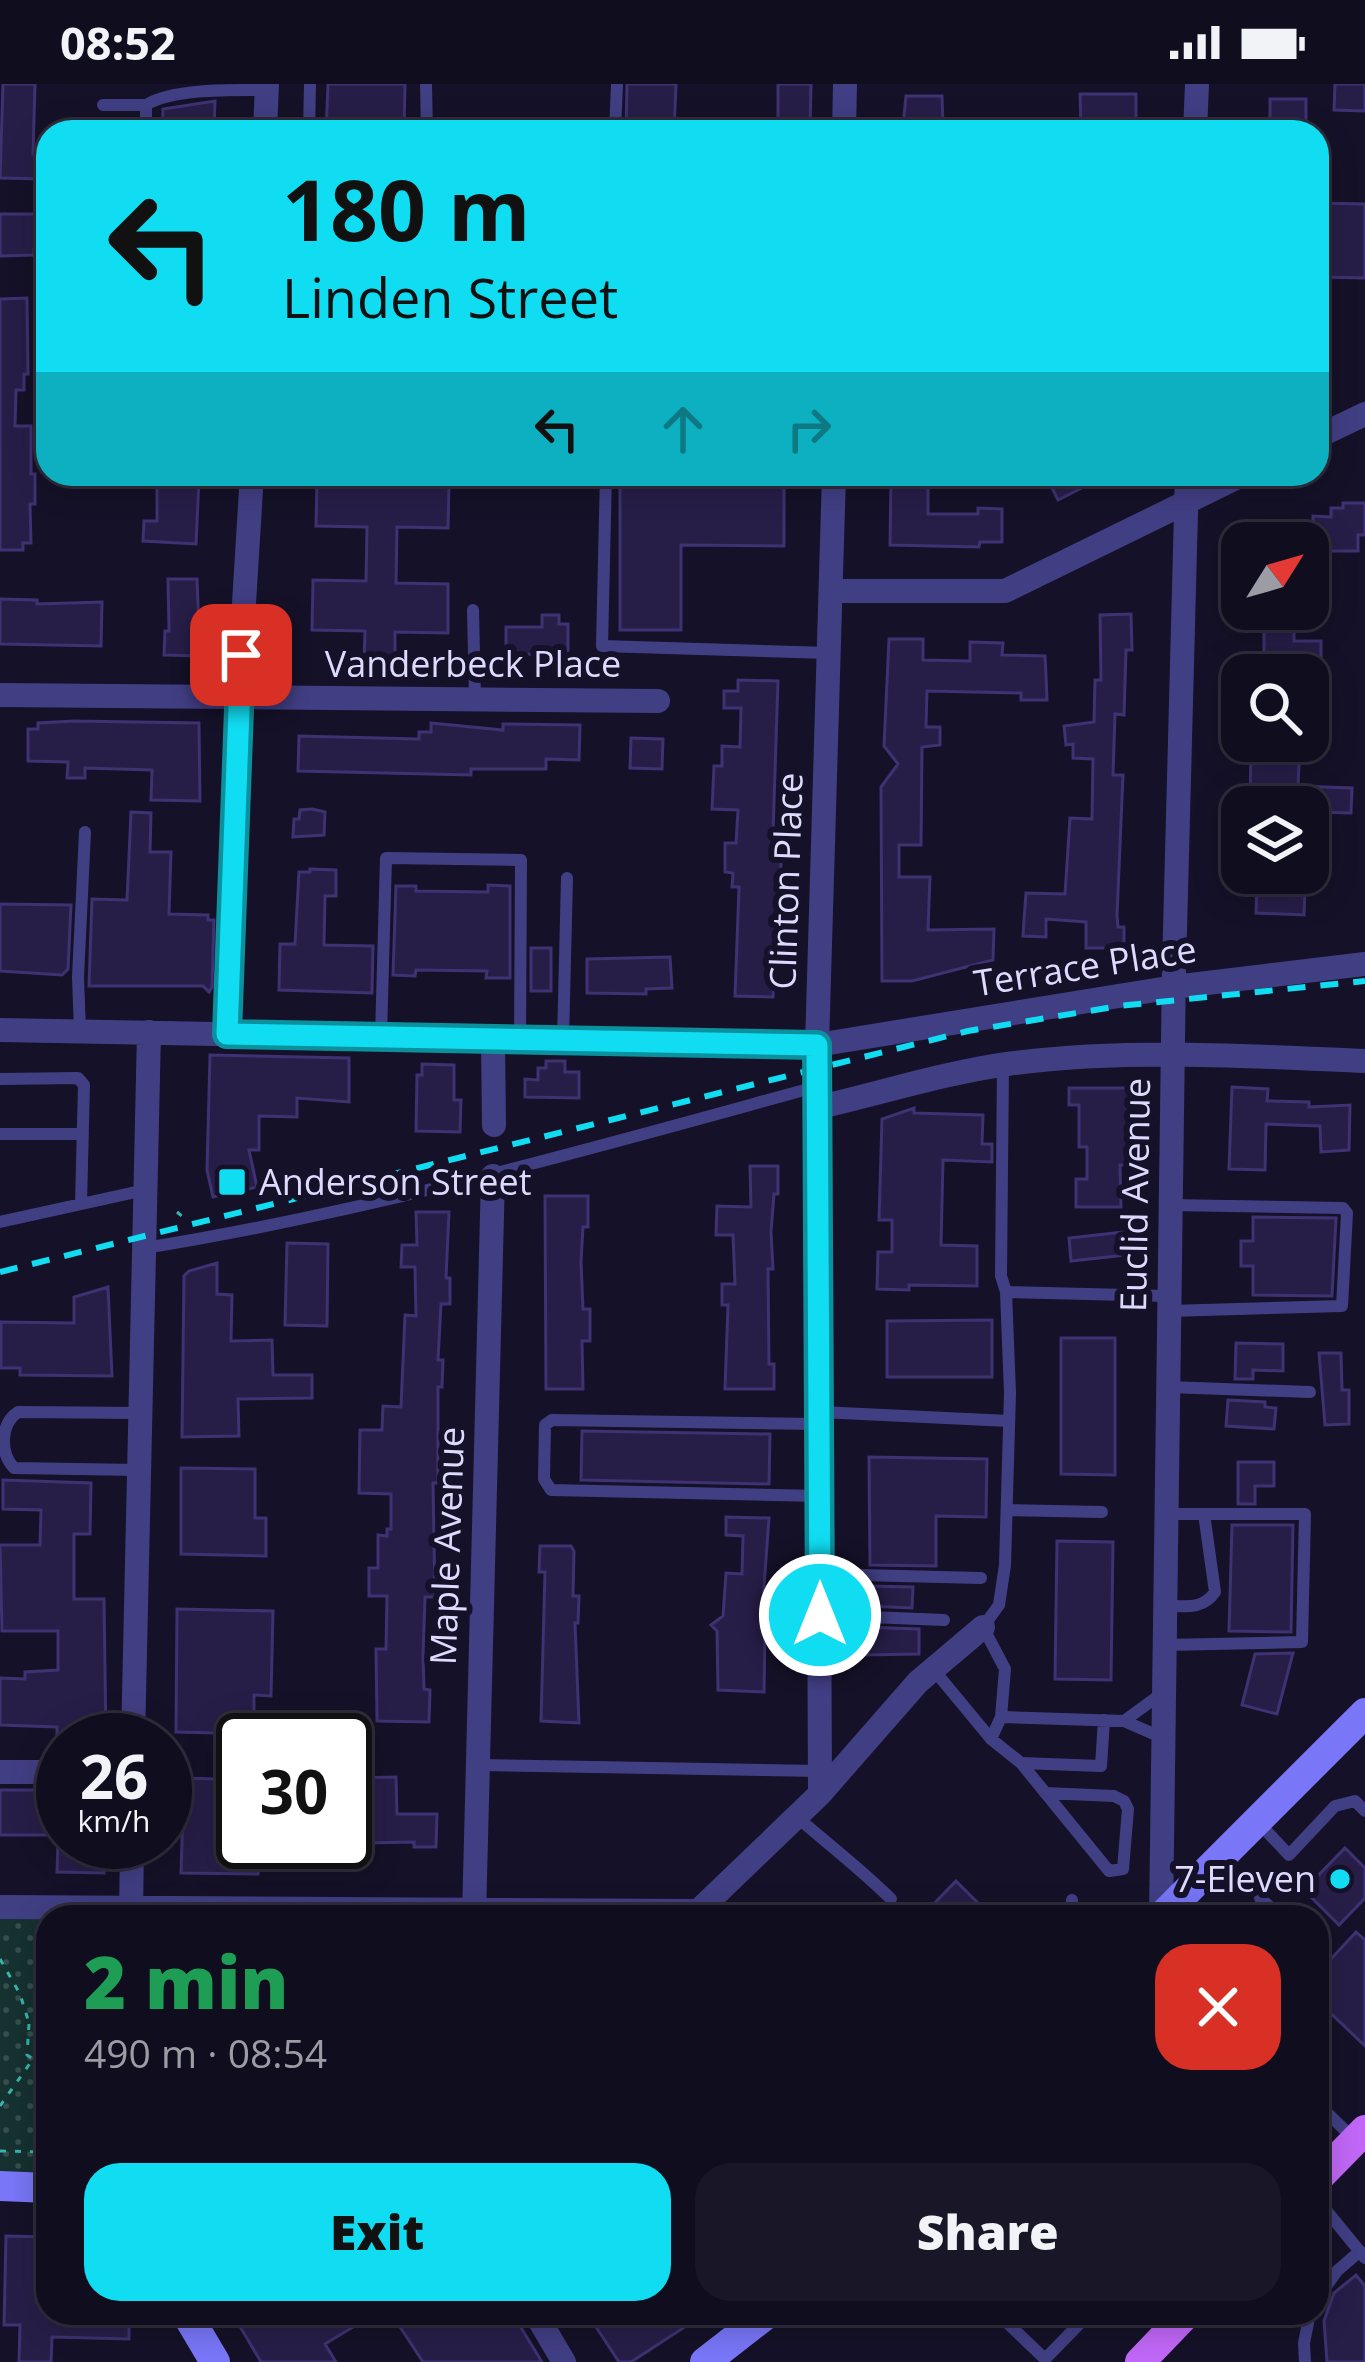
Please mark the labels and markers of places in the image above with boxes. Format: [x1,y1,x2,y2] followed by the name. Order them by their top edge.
[190,604,292,706] pin
[259,1157,532,1206] place label: Anderson Street
[216,1166,248,1198] marker: Anderson Street
[1174,1854,1316,1903] place label: 7-Eleven
[1327,1866,1353,1892] marker: 7-Eleven

